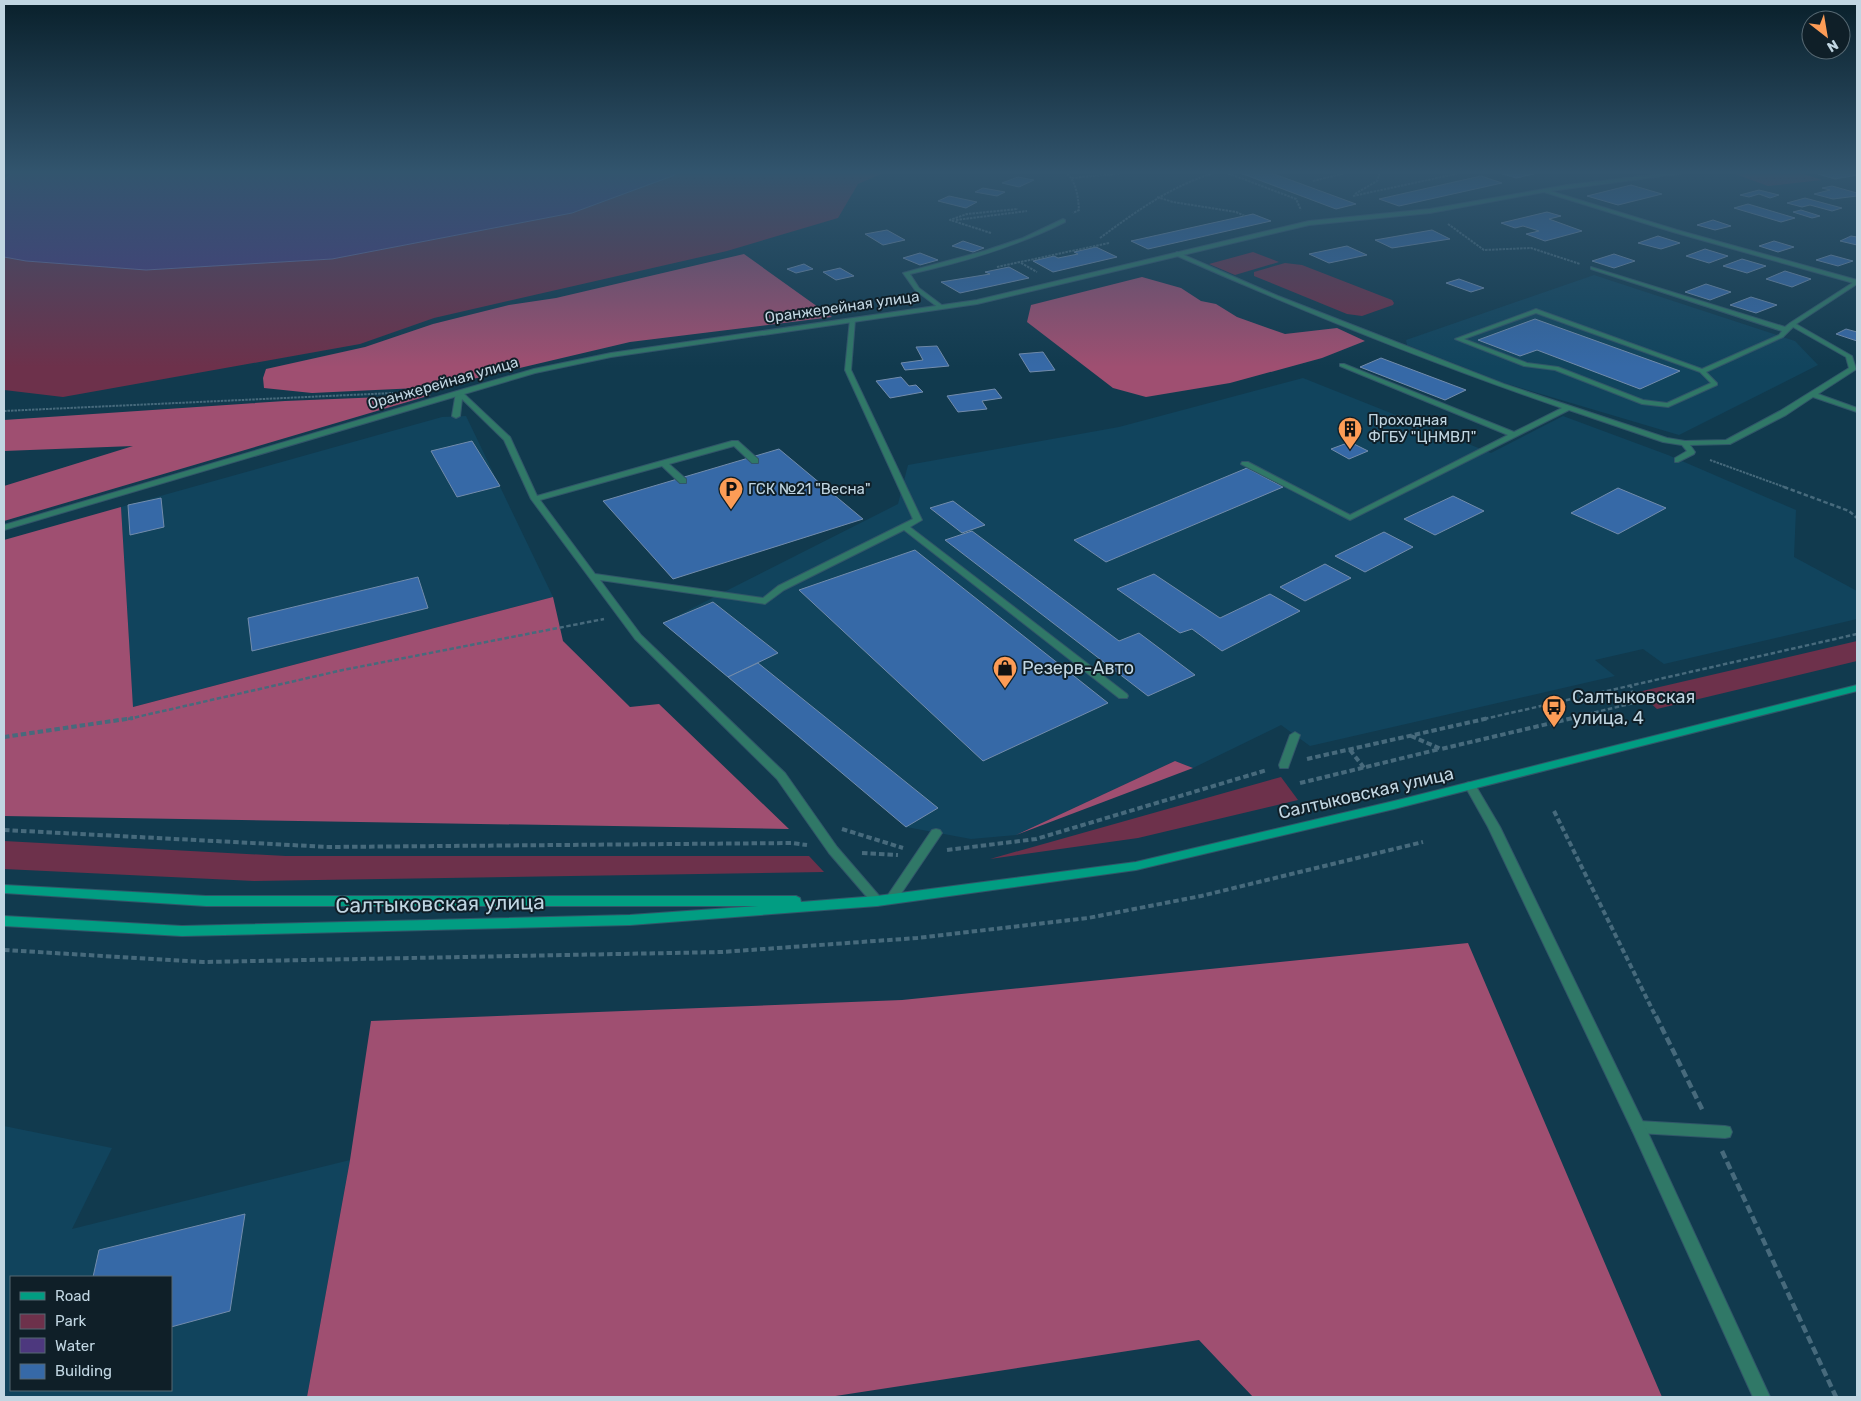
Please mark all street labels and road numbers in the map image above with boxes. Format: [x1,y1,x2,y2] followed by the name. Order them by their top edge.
[764,287,920,327] street label: Оранжерейная улица
[366,353,520,413] street label: Оранжерейная улица
[1276,762,1456,824] street label: Салтыковская улица
[335,889,545,918] street label: Салтыковская улица

